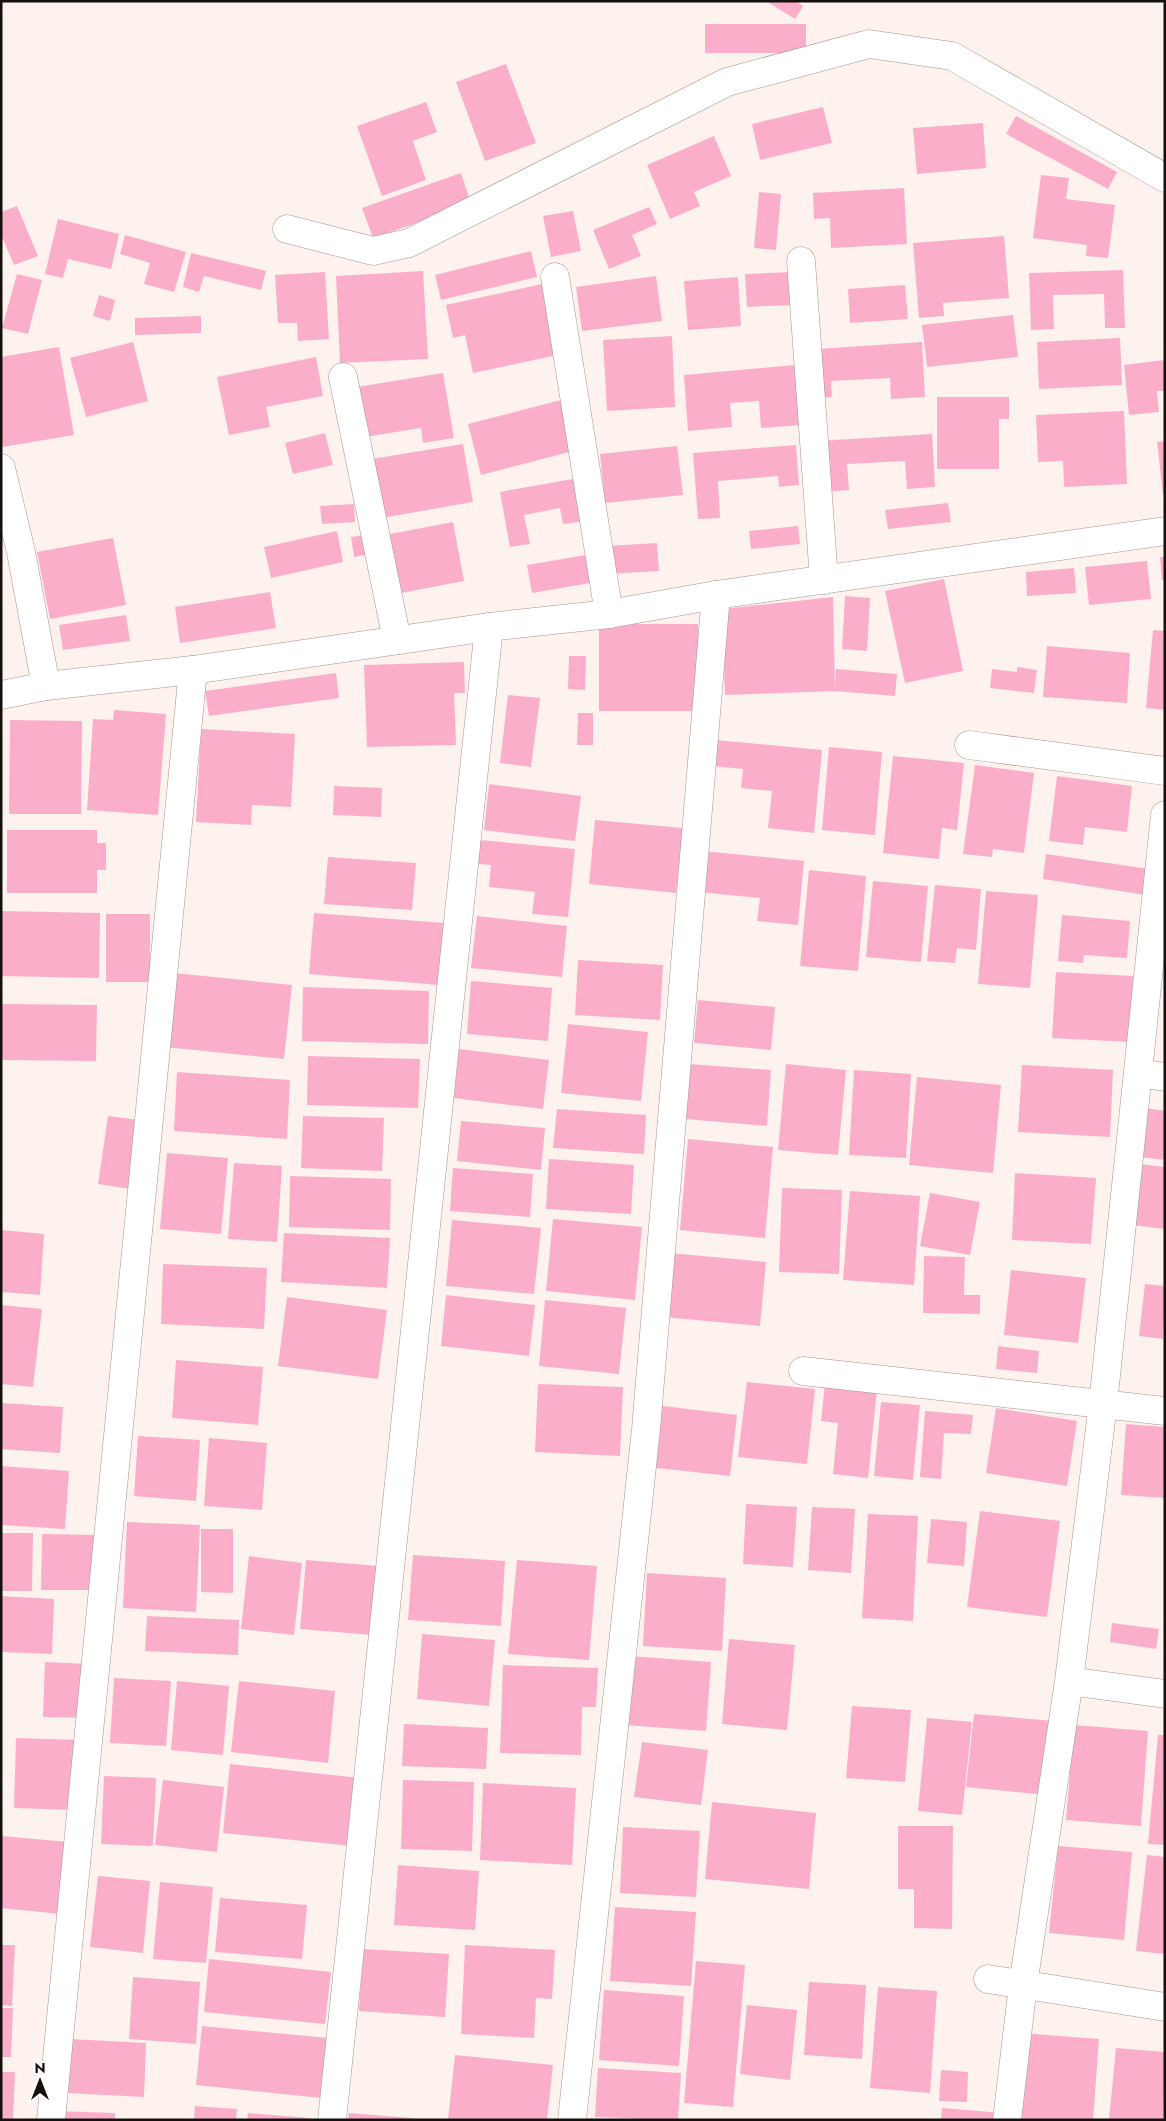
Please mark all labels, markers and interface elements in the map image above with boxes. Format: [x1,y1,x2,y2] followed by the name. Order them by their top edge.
[15,2056,65,2106] north arrow
[34,2058,46,2078] text: N

